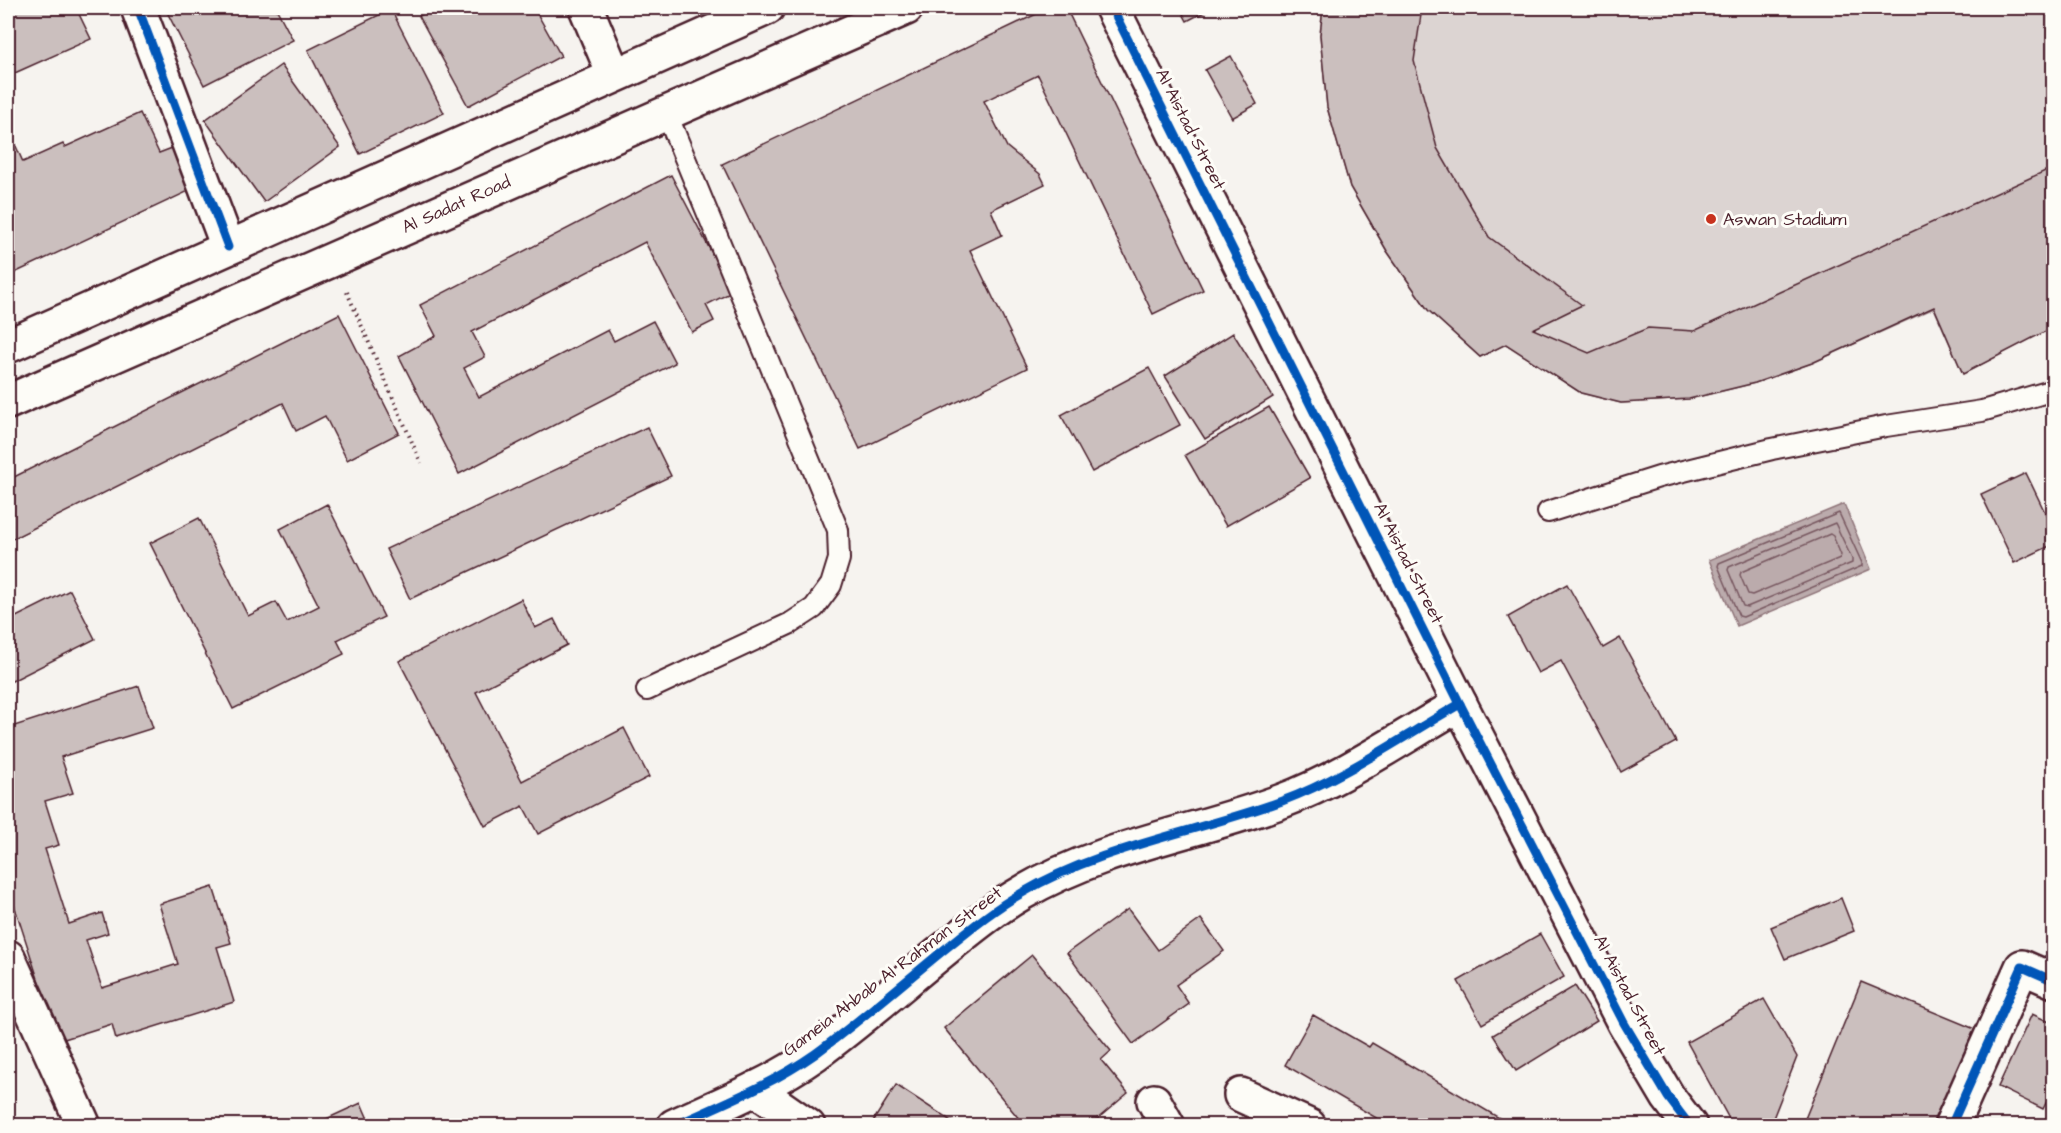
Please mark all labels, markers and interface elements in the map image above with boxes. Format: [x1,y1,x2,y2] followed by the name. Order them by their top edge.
[1149,64,1232,195] street label: Al Aistad Street
[398,169,515,240] street label: Al Sadat Road
[1723,207,1847,232] place label: Aswan Stadium
[1704,212,1718,226] marker: Aswan Stadium
[1367,498,1450,629] street label: Al Aistad Street
[777,880,1008,1062] street label: Gameia Ahbab Al Rahman Street
[1587,931,1672,1061] street label: Al Aistad Street

